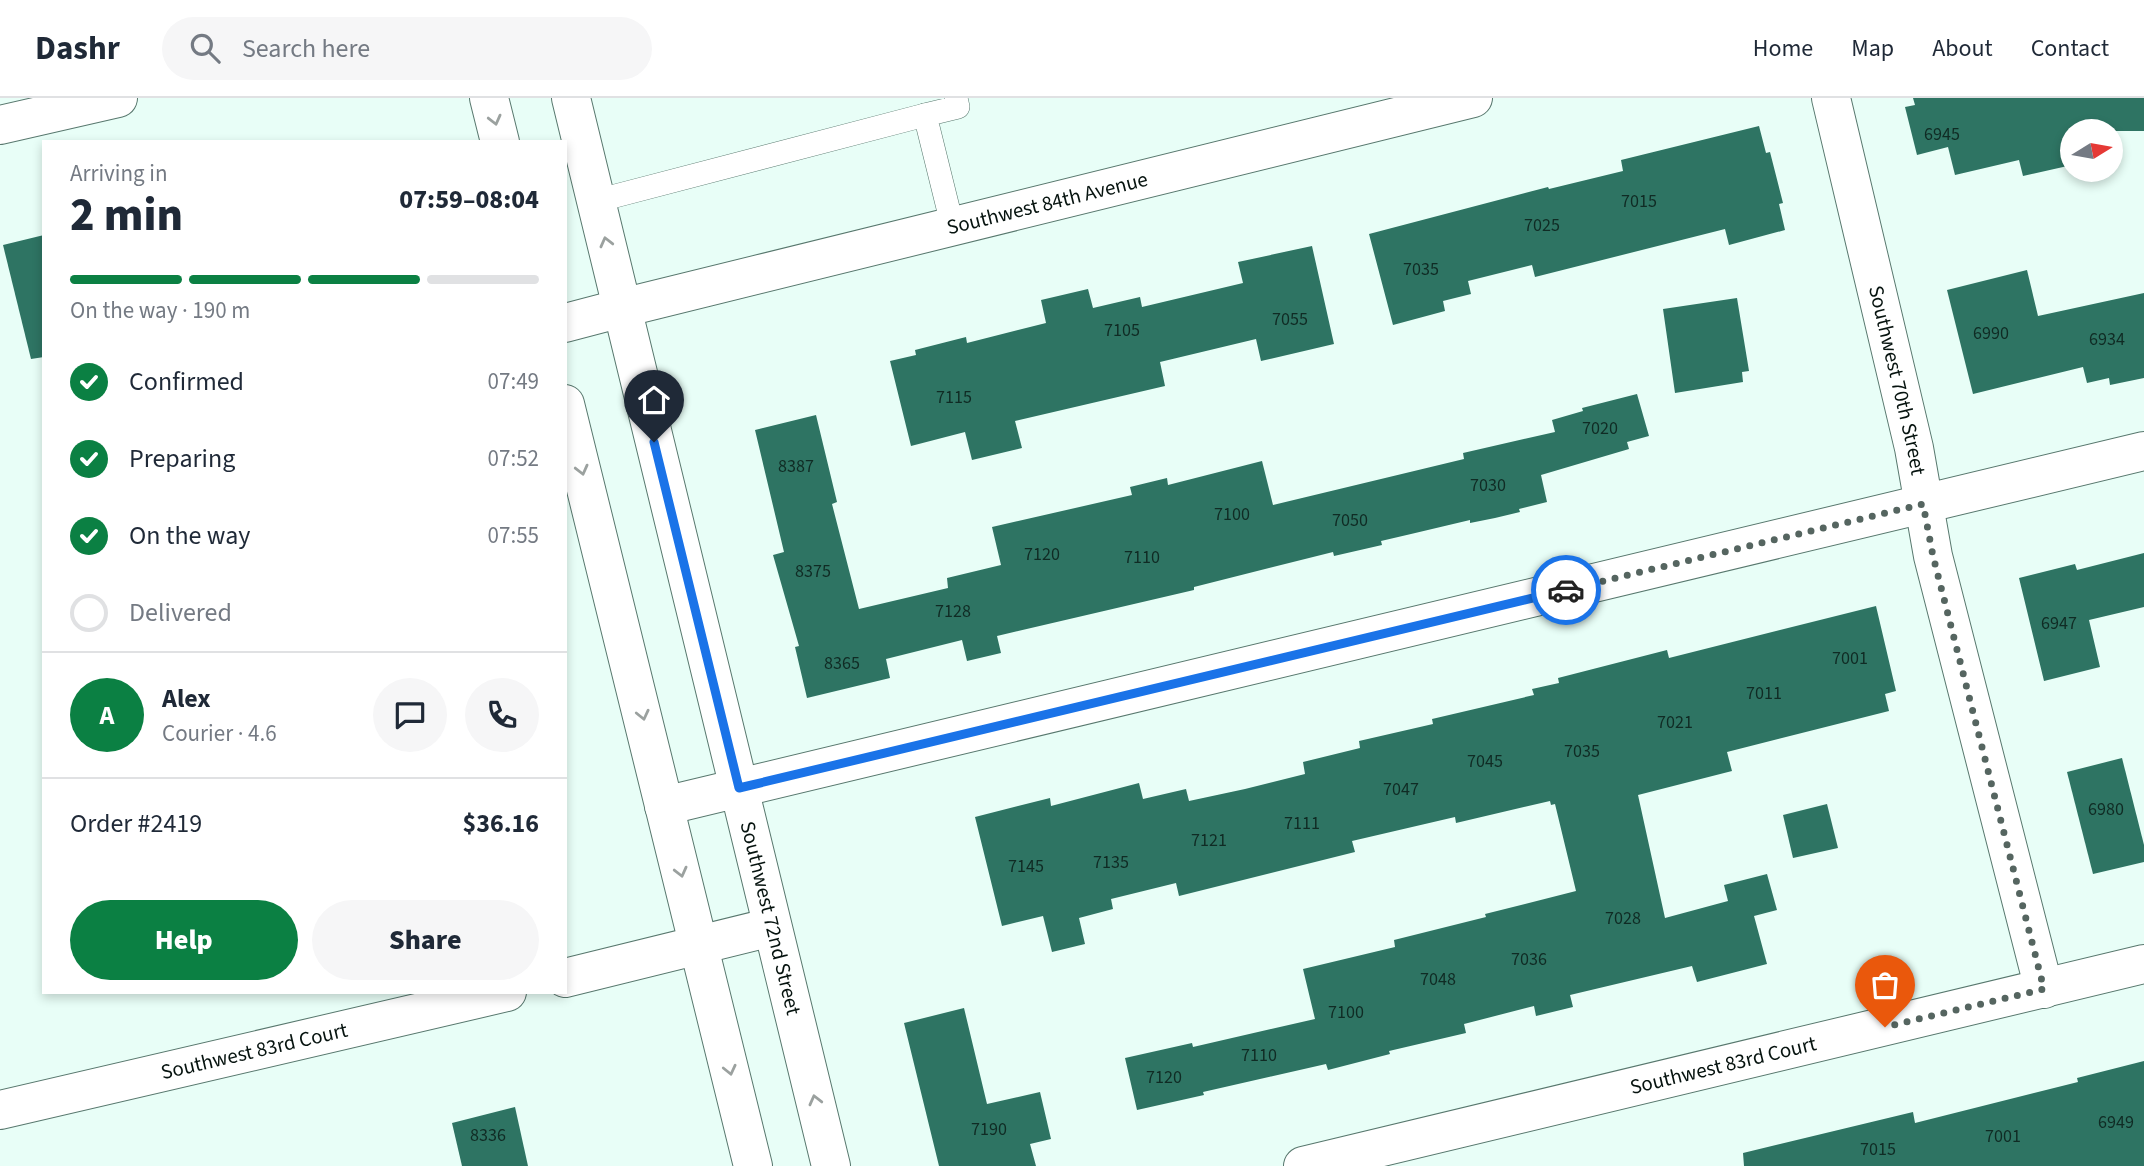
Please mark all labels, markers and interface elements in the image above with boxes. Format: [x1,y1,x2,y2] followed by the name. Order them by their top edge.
[162,17,652,80] search box
[35,25,120,72] text: Dashr
[186,29,224,67] icon: search
[242,30,370,67] text: Search here
[1753,31,1813,66] text: Home
[1851,31,1894,66] text: Map
[1932,31,1993,66] text: About
[2031,31,2109,66] text: Contact
[487,114,501,126] one-way arrow
[2060,119,2123,182] north arrow
[2060,119,2123,182] map controls
[1924,122,1960,147] house number: 6945
[70,157,168,190] text: Arriving in
[944,164,1151,242] street label: Southwest 84th Avenue
[399,181,539,218] text: 07:59–08:04
[70,183,183,248] text: 2 min
[1621,189,1657,214] house number: 7015
[1524,213,1560,238] house number: 7025
[600,236,614,248] one-way arrow
[1403,257,1439,282] house number: 7035
[1861,282,1934,477] street label: Southwest 70th Street
[70,294,250,327] text: On the way · 190 m
[1272,307,1308,332] house number: 7055
[1104,318,1140,343] house number: 7105
[1973,321,2009,346] house number: 6990
[2089,327,2125,352] house number: 6934
[70,363,108,401] icon: check
[129,363,244,400] text: Confirmed
[488,365,539,398] text: 07:49
[624,370,684,442] pin
[635,381,673,419] icon: home
[936,385,972,410] house number: 7115
[1582,416,1618,441] house number: 7020
[70,440,108,478] icon: check
[129,440,235,477] text: Preparing
[488,442,539,475] text: 07:52
[778,454,814,479] house number: 8387
[574,464,588,476] one-way arrow
[1470,473,1506,498] house number: 7030
[1214,502,1250,527] house number: 7100
[1332,508,1368,533] house number: 7050
[70,517,108,555] icon: check
[129,517,250,554] text: On the way
[488,519,539,552] text: 07:55
[1024,542,1060,567] house number: 7120
[1124,545,1160,570] house number: 7110
[1531,555,1601,625] courier
[795,559,831,584] house number: 8375
[1547,571,1585,609] icon: car
[129,594,232,631] text: Delivered
[935,599,971,624] house number: 7128
[2041,611,2077,636] house number: 6947
[1832,646,1868,671] house number: 7001
[824,651,860,676] house number: 8365
[373,678,447,752] button: chat
[465,678,539,752] button: phone
[162,680,211,717] text: Alex
[1746,681,1782,706] house number: 7011
[100,697,114,734] text: A
[634,708,649,720] one-way arrow
[1657,710,1693,735] house number: 7021
[162,717,277,750] text: Courier · 4.6
[1564,739,1600,764] house number: 7035
[1467,749,1503,774] house number: 7045
[1383,777,1419,802] house number: 7047
[2088,797,2124,822] house number: 6980
[70,805,202,842] text: Order #2419
[463,805,539,842] text: $36.16
[1284,811,1320,836] house number: 7111
[733,818,809,1018] street label: Southwest 72nd Street
[1191,828,1227,853] house number: 7121
[1093,850,1129,875] house number: 7135
[1008,854,1044,879] house number: 7145
[673,866,687,878] one-way arrow
[70,900,298,980] button: Help
[312,900,539,980] button: Share
[1605,906,1641,931] house number: 7028
[1511,947,1547,972] house number: 7036
[1855,955,1915,1027] pin
[1866,966,1904,1004] icon: bag
[1420,967,1456,992] house number: 7048
[1328,1000,1364,1025] house number: 7100
[158,1015,351,1087] street label: Southwest 83rd Court
[1627,1028,1819,1102] street label: Southwest 83rd Court
[1241,1043,1277,1068] house number: 7110
[722,1063,736,1075] one-way arrow
[1146,1065,1182,1090] house number: 7120
[809,1094,823,1106] one-way arrow
[2098,1110,2134,1135] house number: 6949
[971,1117,1007,1142] house number: 7190
[470,1123,506,1148] house number: 8336
[1985,1124,2021,1149] house number: 7001
[1860,1137,1896,1162] house number: 7015

